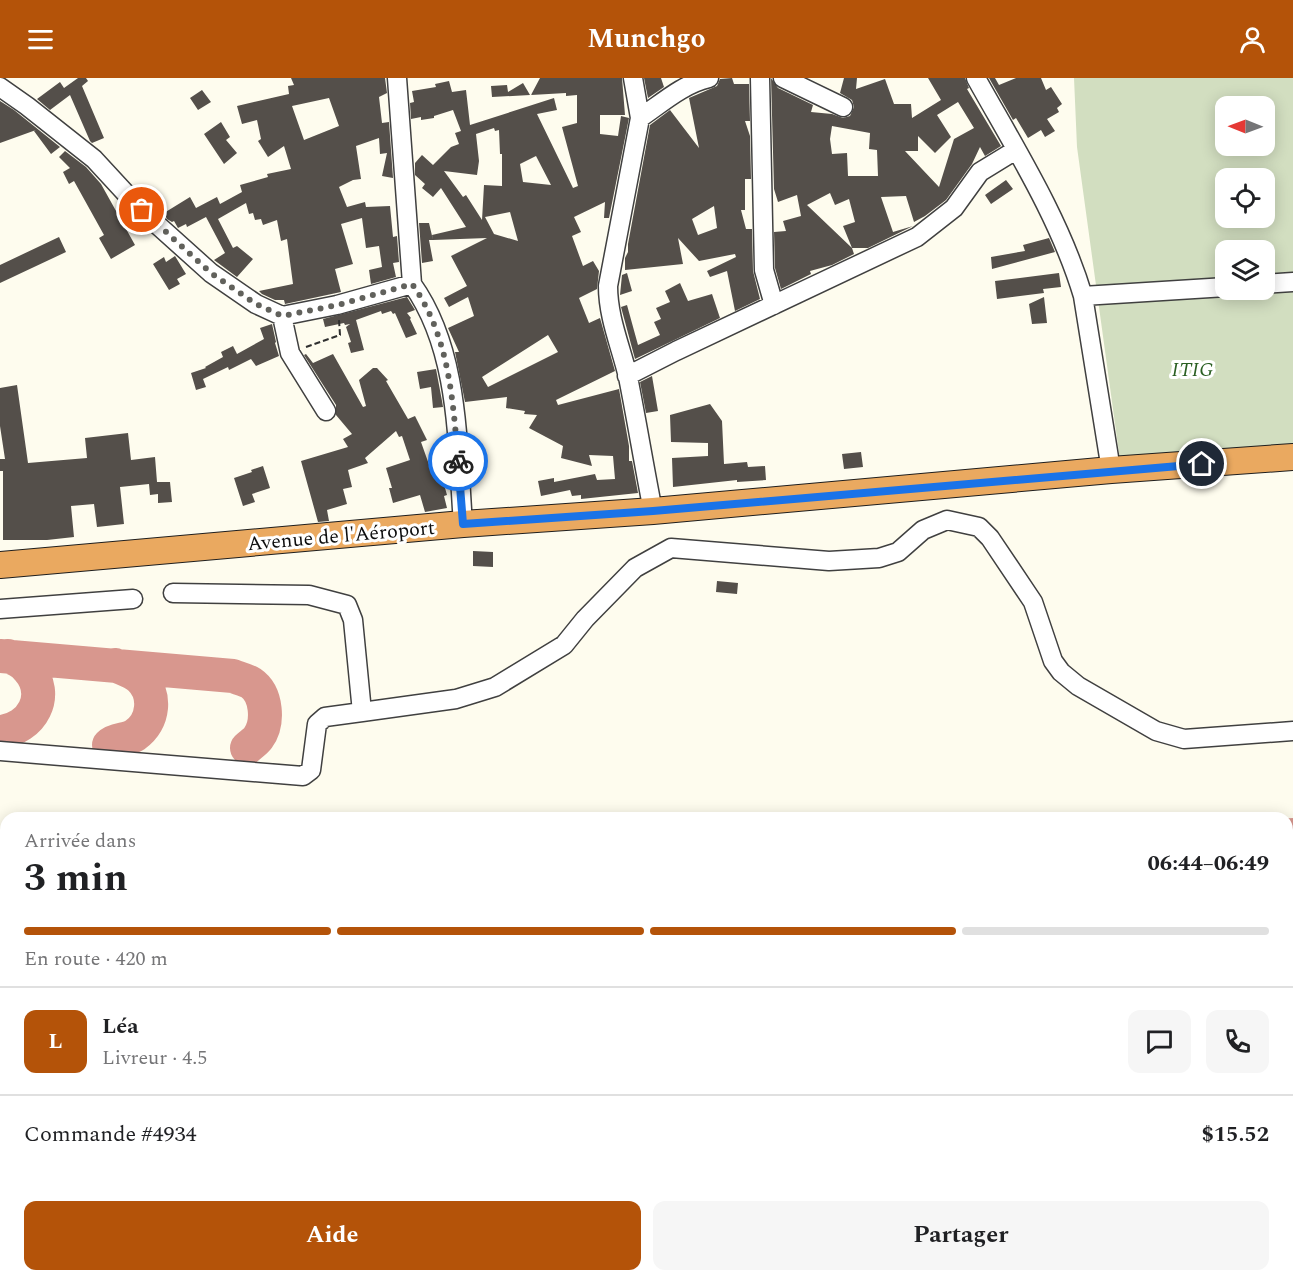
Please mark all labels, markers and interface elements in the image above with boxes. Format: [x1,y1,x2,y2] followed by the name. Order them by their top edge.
[587,18,706,60] text: Munchgo
[24,23,57,56] icon: menu
[1236,23,1269,56] icon: person
[1215,96,1275,156] north arrow
[1215,96,1275,300] map controls
[1215,168,1275,228] button: locate
[116,184,167,235] pin
[125,193,158,226] icon: bag
[1215,240,1275,300] button: layers
[1172,355,1214,385] park label: ITIG
[428,431,488,491] courier
[1176,438,1227,489] pin
[442,445,475,478] icon: bike
[1185,447,1218,480] icon: home
[246,513,436,559] street label: Avenue de l'Aéroport
[24,826,136,856] text: Arrivée dans
[1147,847,1269,880] text: 06:44–06:49
[24,849,128,908] text: 3 min
[24,944,168,974] text: En route · 420 m
[102,1010,139,1043] text: Léa
[1128,1010,1191,1073] button: chat
[1206,1010,1269,1073] button: phone
[48,1025,63,1058] text: L
[102,1043,207,1073] text: Livreur · 4.5
[24,1118,197,1151] text: Commande #4934
[1201,1118,1269,1151] text: $15.52
[24,1201,641,1270] button: Aide
[653,1201,1269,1270] button: Partager

